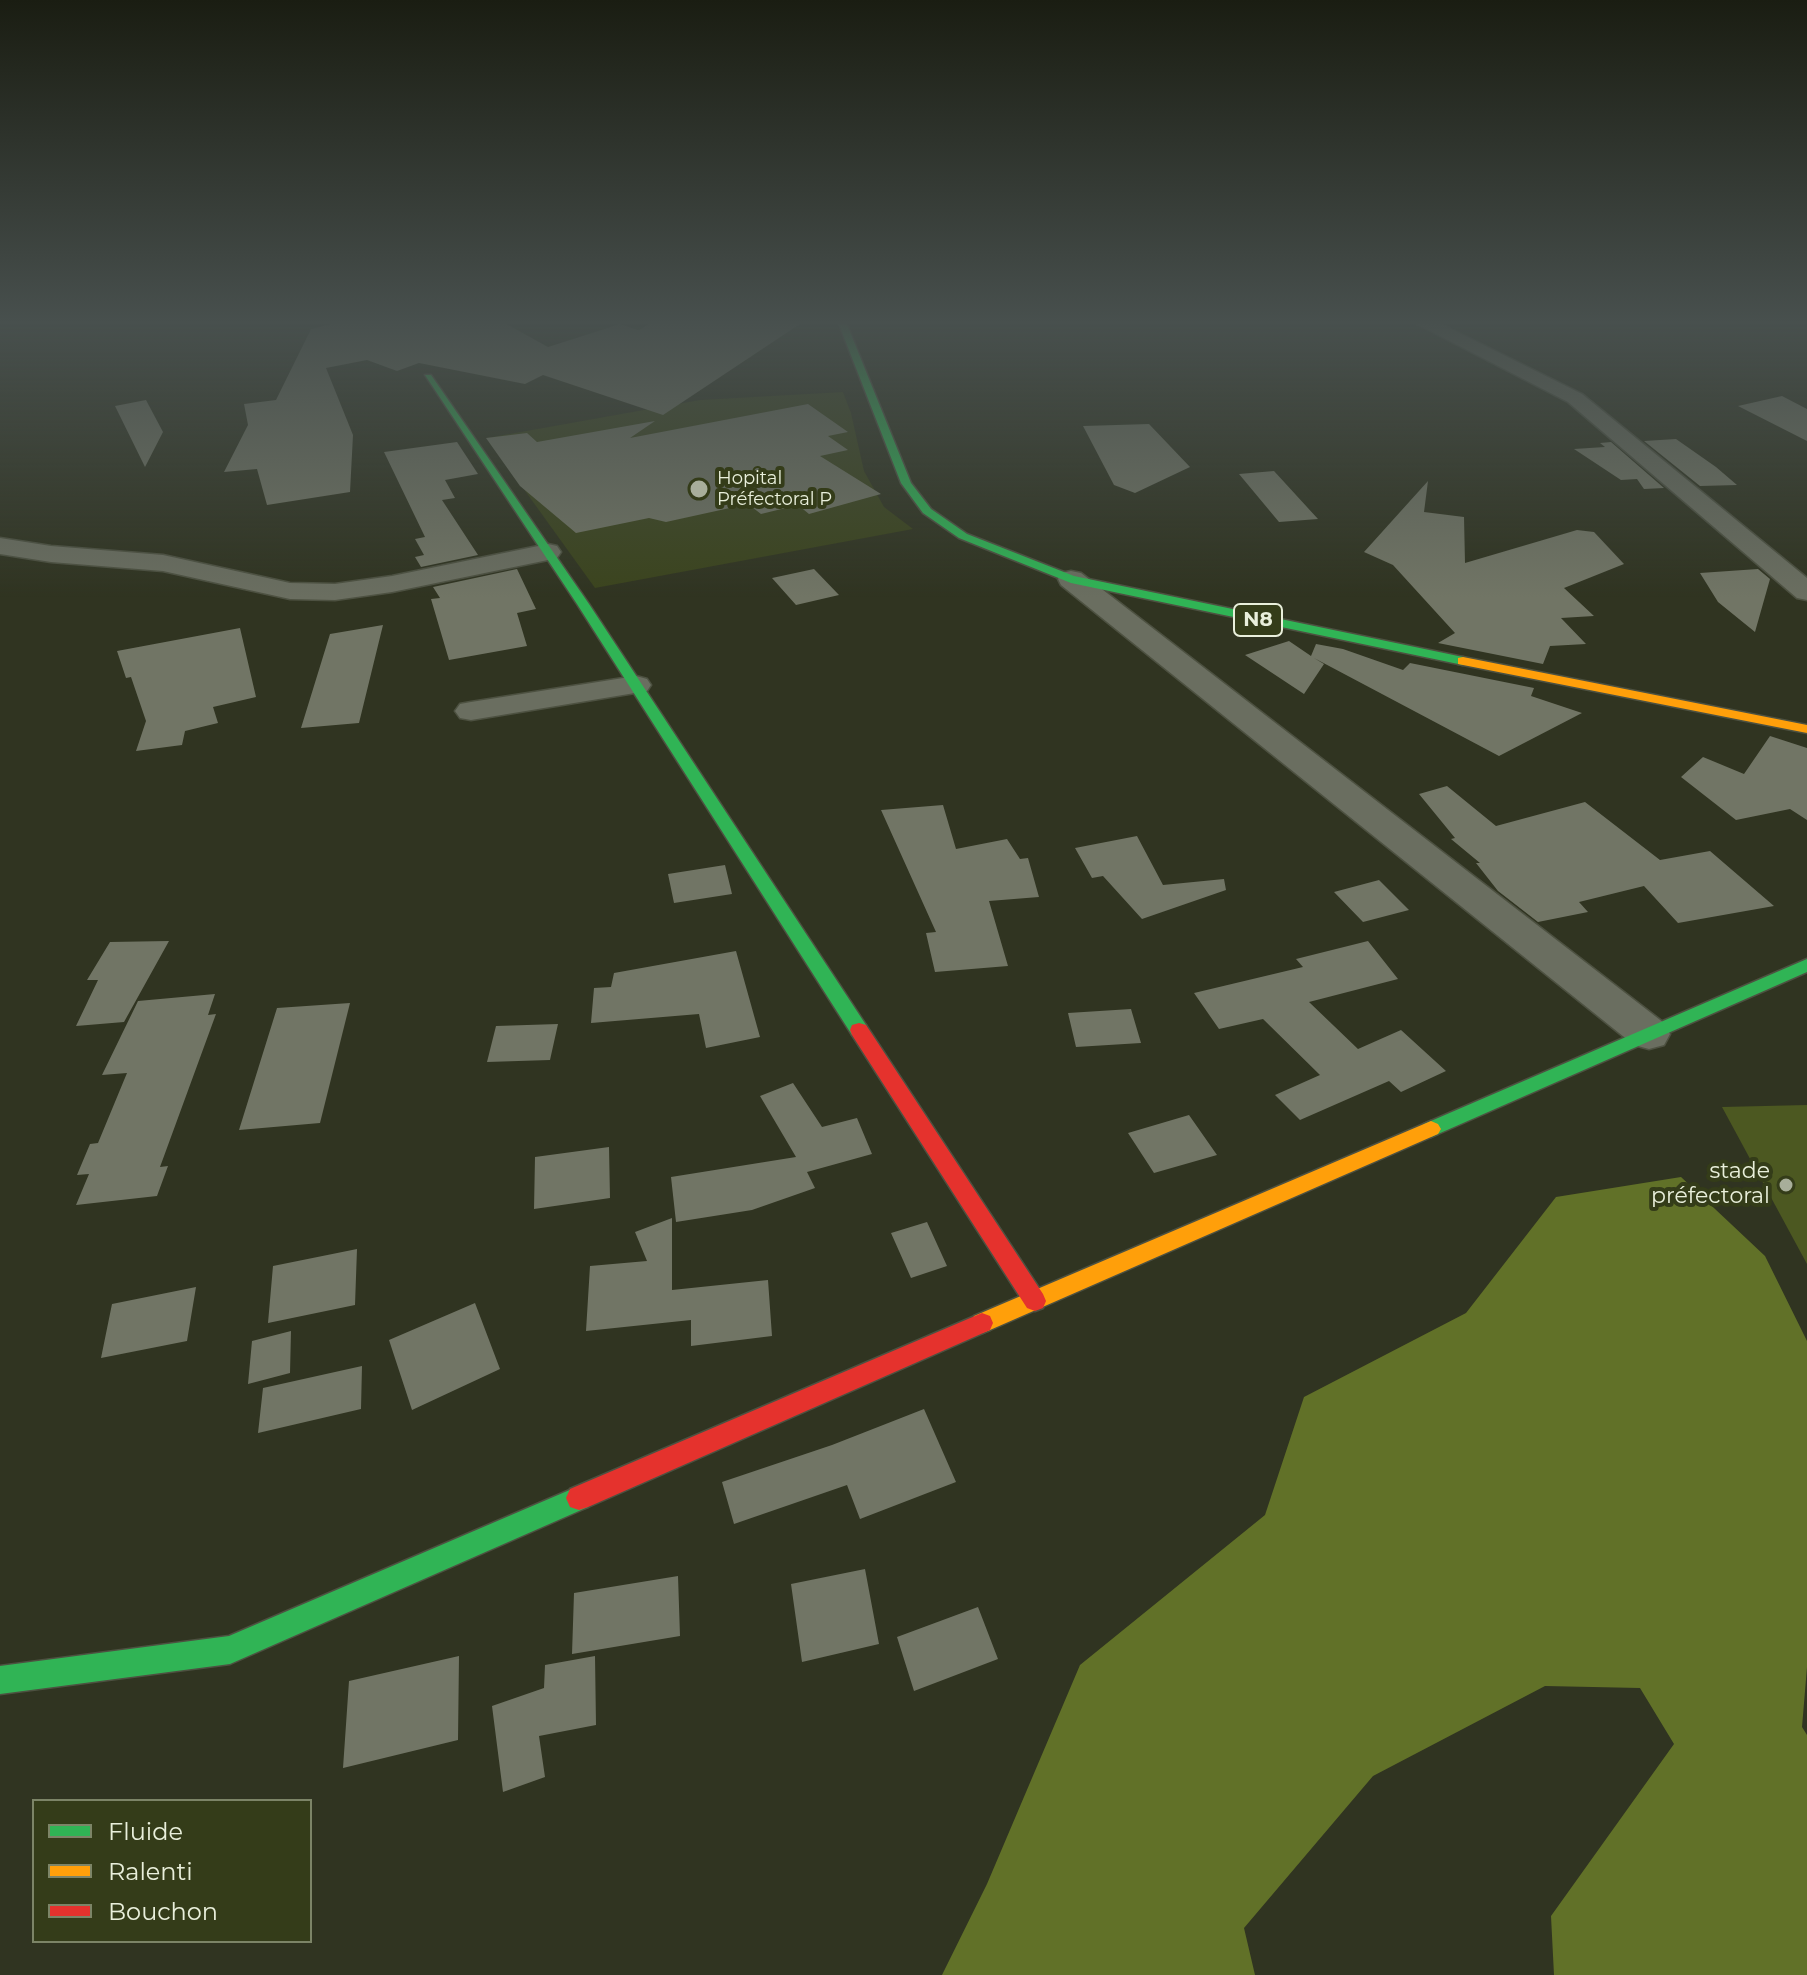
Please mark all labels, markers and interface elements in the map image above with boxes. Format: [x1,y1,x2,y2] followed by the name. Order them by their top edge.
[717,468,832,510] place label: Hopital Préfectoral P
[688,478,710,500] marker: Hopital Préfectoral P
[1234,604,1282,636] road number: N8
[1651,1159,1770,1210] place label: stade préfectoral
[1777,1176,1795,1194] marker: stade préfectoral
[32,1799,312,1943] legend
[108,1817,183,1846] text: Fluide
[108,1857,193,1886] text: Ralenti
[108,1897,218,1926] text: Bouchon

